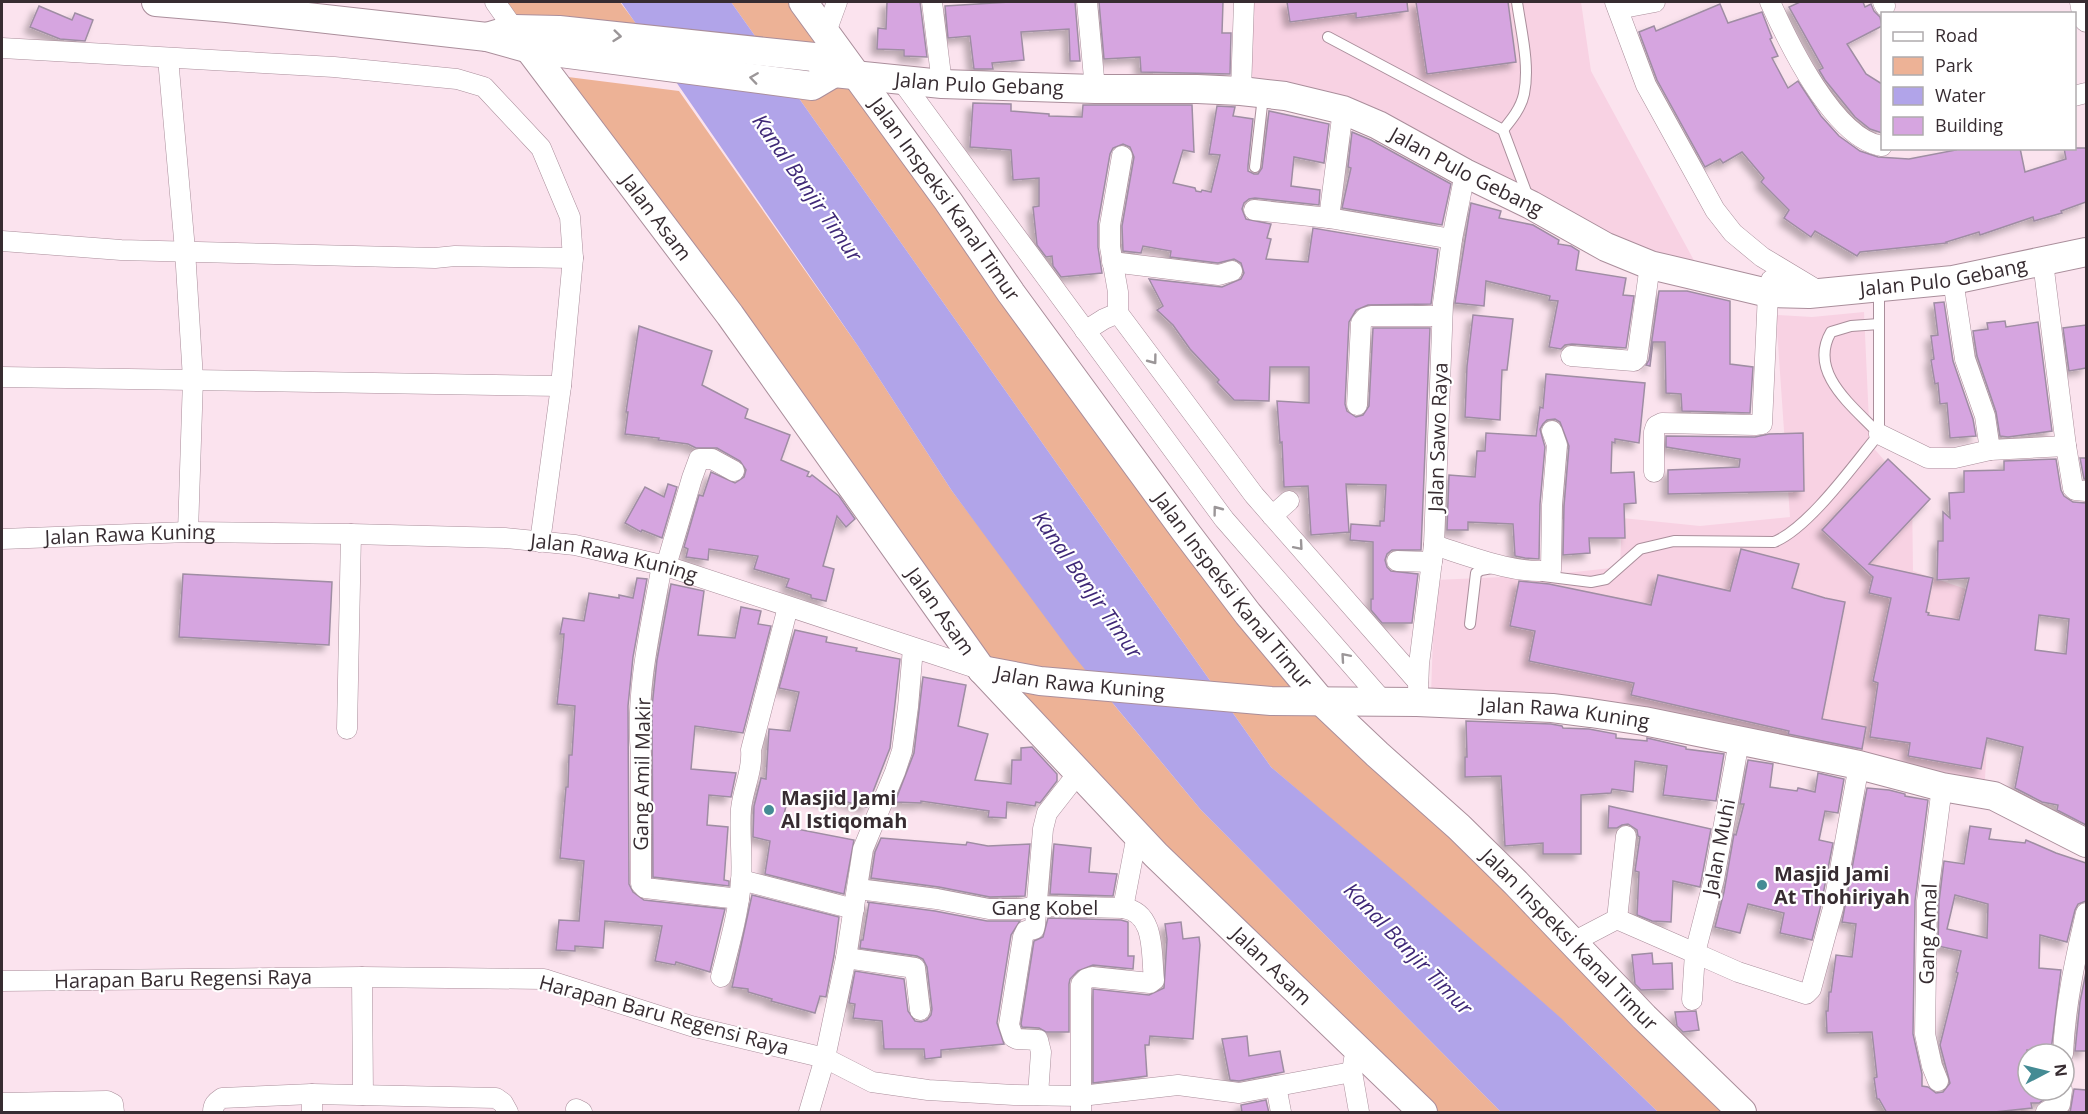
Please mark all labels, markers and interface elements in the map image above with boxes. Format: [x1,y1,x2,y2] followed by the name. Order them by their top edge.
[1881,12,2076,150] legend
[1935,23,1978,47] text: Road
[612,29,621,42] one-way arrow
[1935,53,1973,77] text: Park
[892,65,1064,101] street label: Jalan Pulo Gebang
[750,72,759,84] one-way arrow
[1935,83,1986,107] text: Water
[863,90,1026,306] street label: Jalan Inspeksi Kanal Timur
[747,108,870,267] water label: Kanal Banjir Timur
[1935,113,2003,137] text: Building
[1384,119,1548,222] street label: Jalan Pulo Gebang
[614,167,698,266] street label: Jalan Asam
[1856,251,2030,302] street label: Jalan Pulo Gebang
[1146,353,1157,364] one-way arrow
[1421,362,1454,514] street label: Jalan Sawo Raya
[1147,485,1319,694] street label: Jalan Inspeksi Kanal Timur
[1027,505,1150,664] water label: Kanal Banjir Timur
[1214,505,1225,516] one-way arrow
[42,518,215,550] street label: Jalan Rawa Kuning
[527,526,701,588] street label: Jalan Rawa Kuning
[1292,539,1303,550] one-way arrow
[899,560,981,661] street label: Jalan Asam
[1341,653,1352,664] one-way arrow
[991,658,1166,705] street label: Jalan Rawa Kuning
[1477,691,1651,735] street label: Jalan Rawa Kuning
[627,697,656,851] street label: Gang Amil Makir
[781,784,907,834] place label: Masjid Jami Al Istiqomah
[1696,796,1741,899] street label: Jalan Muhi
[762,803,776,817] marker: Masjid Jami Al Istiqomah
[1474,841,1664,1036] street label: Jalan Inspeksi Kanal Timur
[1774,860,1910,910] place label: Masjid Jami At Thohiriyah
[1338,876,1480,1021] water label: Kanal Banjir Timur
[1755,878,1769,892] marker: Masjid Jami At Thohiriyah
[1912,883,1943,985] street label: Gang Amal
[992,894,1098,921] street label: Gang Kobel
[1224,919,1318,1011] street label: Jalan Asam
[54,963,312,994] street label: Harapan Baru Regensi Raya
[536,968,792,1061] street label: Harapan Baru Regensi Raya
[2016,1042,2076,1102] north arrow
[2049,1062,2073,1078] text: N

